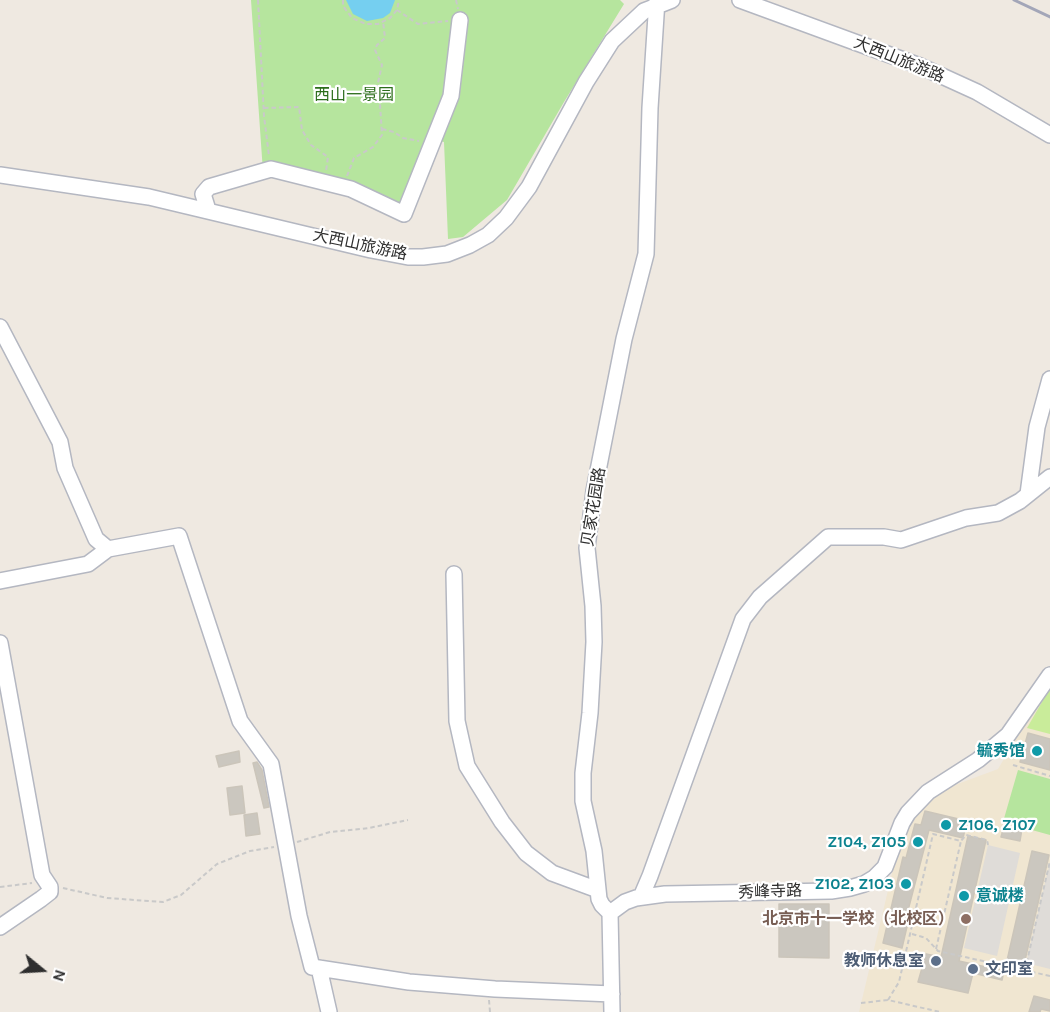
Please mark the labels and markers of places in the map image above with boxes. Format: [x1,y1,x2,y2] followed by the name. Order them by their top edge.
[977,741,1025,761] place label: 毓秀馆
[1030,744,1044,758] marker: 毓秀馆
[958,815,1036,835] place label: Z106, Z107
[939,818,953,832] marker: Z106, Z107
[827,832,906,852] place label: Z104, Z105
[911,835,925,849] marker: Z104, Z105
[815,874,894,894] place label: Z102, Z103
[899,877,913,891] marker: Z102, Z103
[976,886,1024,906] place label: 意诚楼
[957,889,971,903] marker: 意诚楼
[762,909,954,929] place label: 北京市十一学校（北校区）
[959,912,973,926] marker: 北京市十一学校（北校区）
[844,951,924,971] place label: 教师休息室
[929,954,943,968] marker: 教师休息室
[985,959,1033,979] place label: 文印室
[966,962,980,976] marker: 文印室

